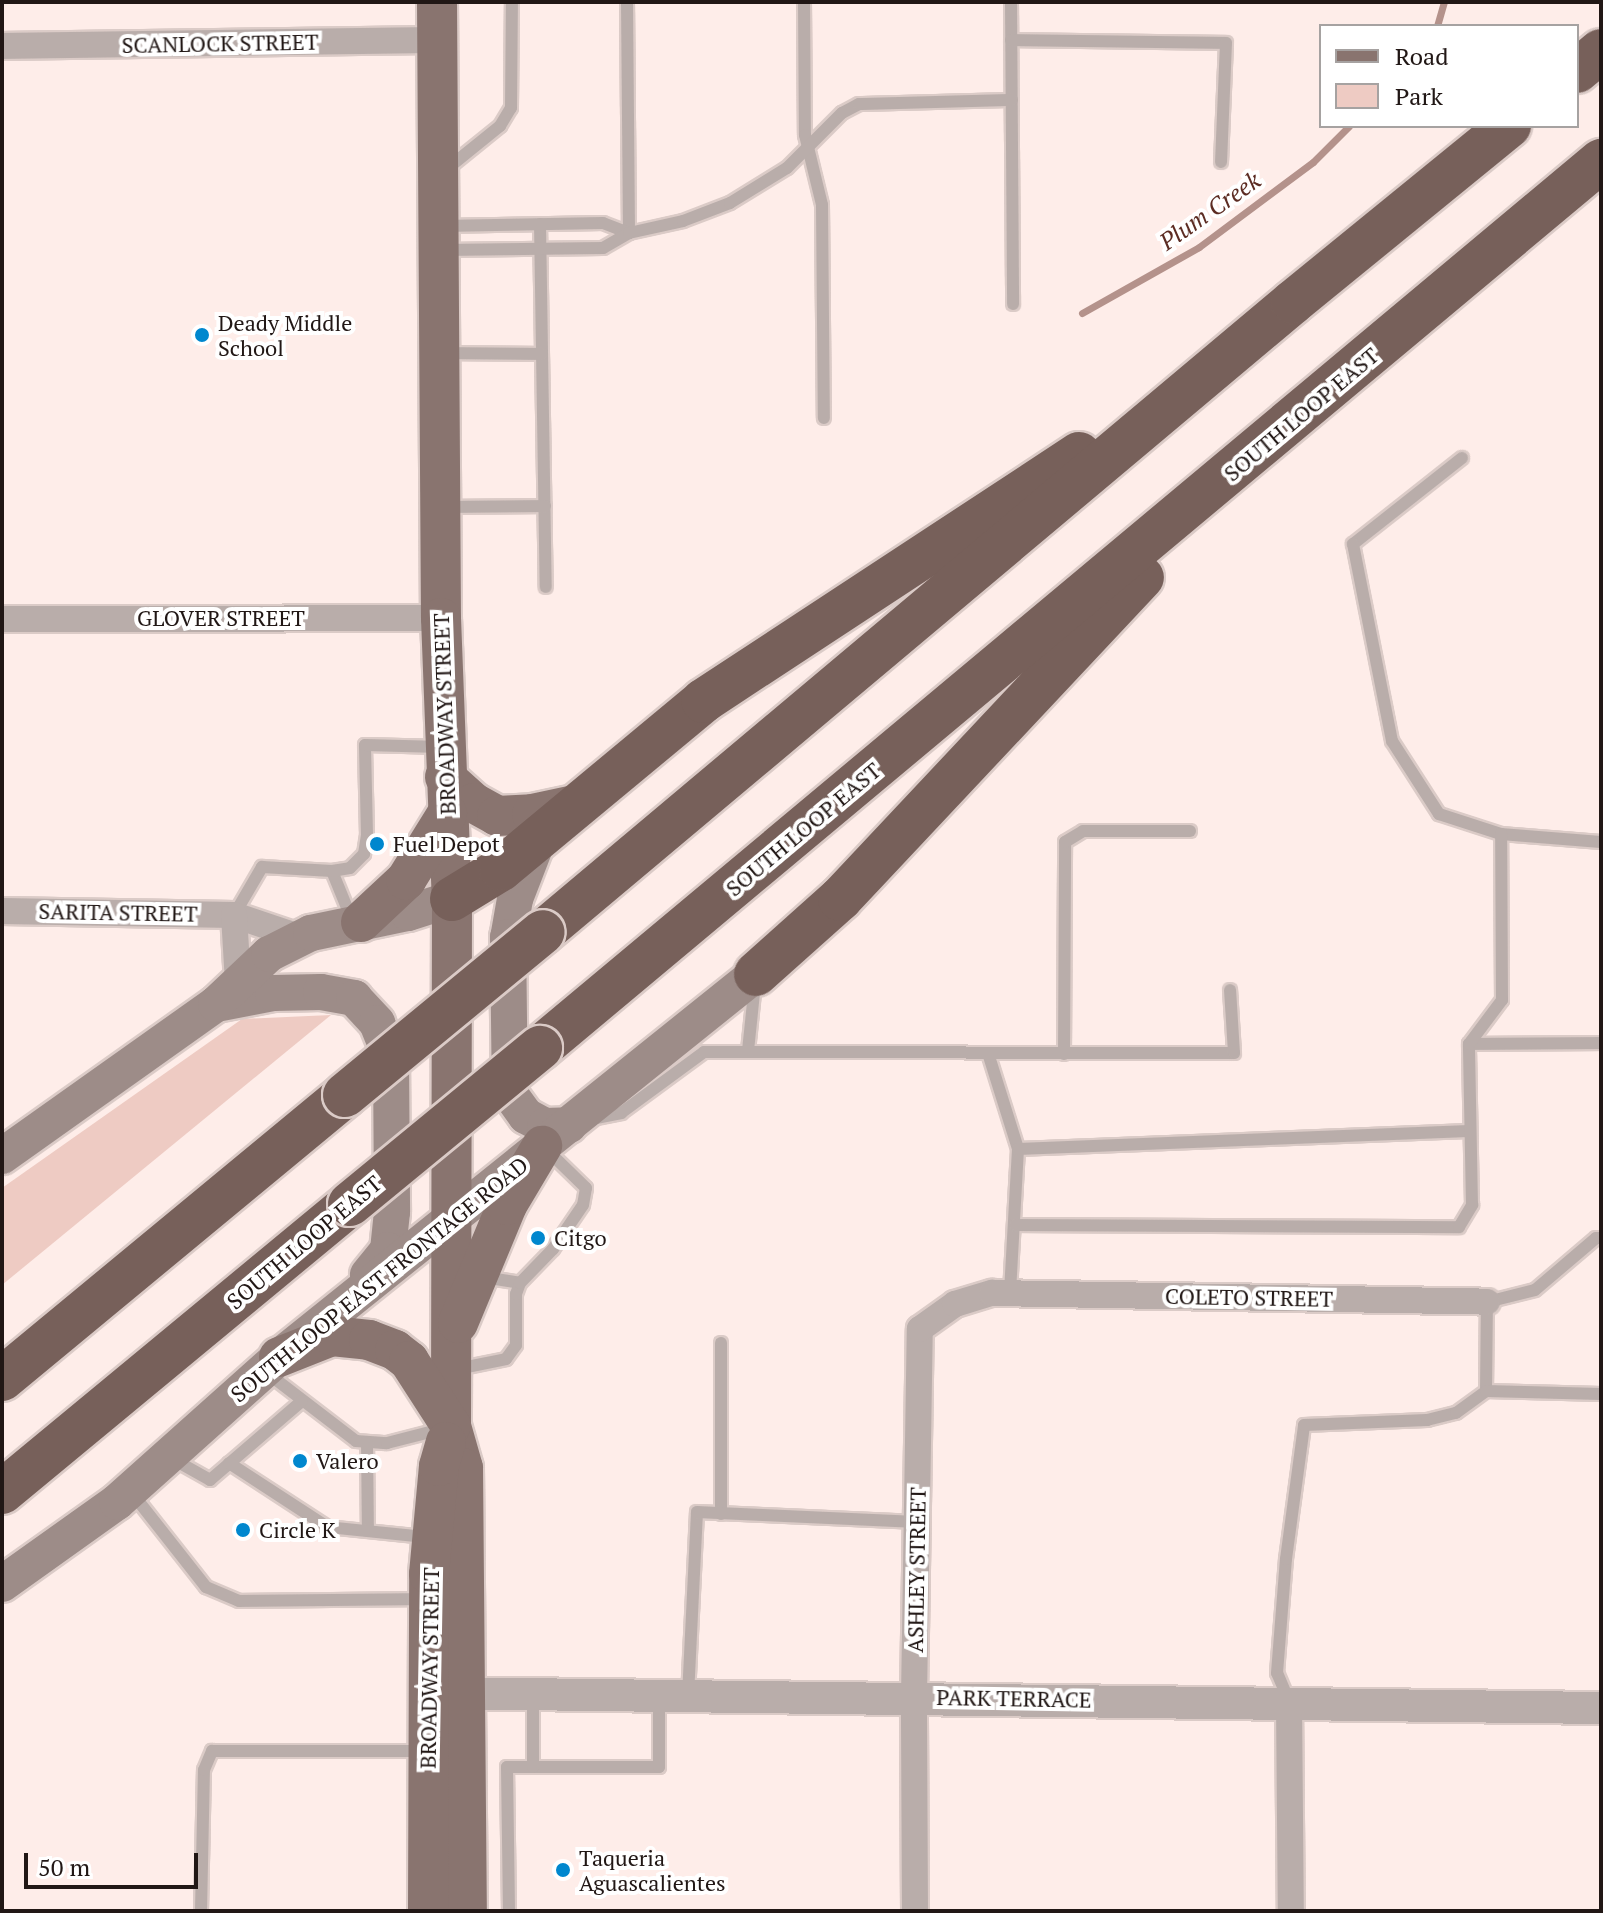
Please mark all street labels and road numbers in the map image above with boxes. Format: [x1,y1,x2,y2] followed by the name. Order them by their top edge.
[121,28,319,58] street label: SCANLOCK STREET
[1218,342,1384,486] street label: SOUTH LOOP EAST
[137,605,305,631] street label: GLOVER STREET
[427,613,461,815] street label: BROADWAY STREET
[720,757,886,901] street label: SOUTH LOOP EAST
[38,897,198,927] street label: SARITA STREET
[225,1151,533,1407] street label: SOUTH LOOP EAST FRONTAGE ROAD
[221,1170,387,1314] street label: SOUTH LOOP EAST
[1165,1282,1333,1312] street label: COLETO STREET
[901,1487,931,1653] street label: ASHLEY STREET
[414,1567,444,1769] street label: BROADWAY STREET
[936,1683,1092,1713] street label: PARK TERRACE

